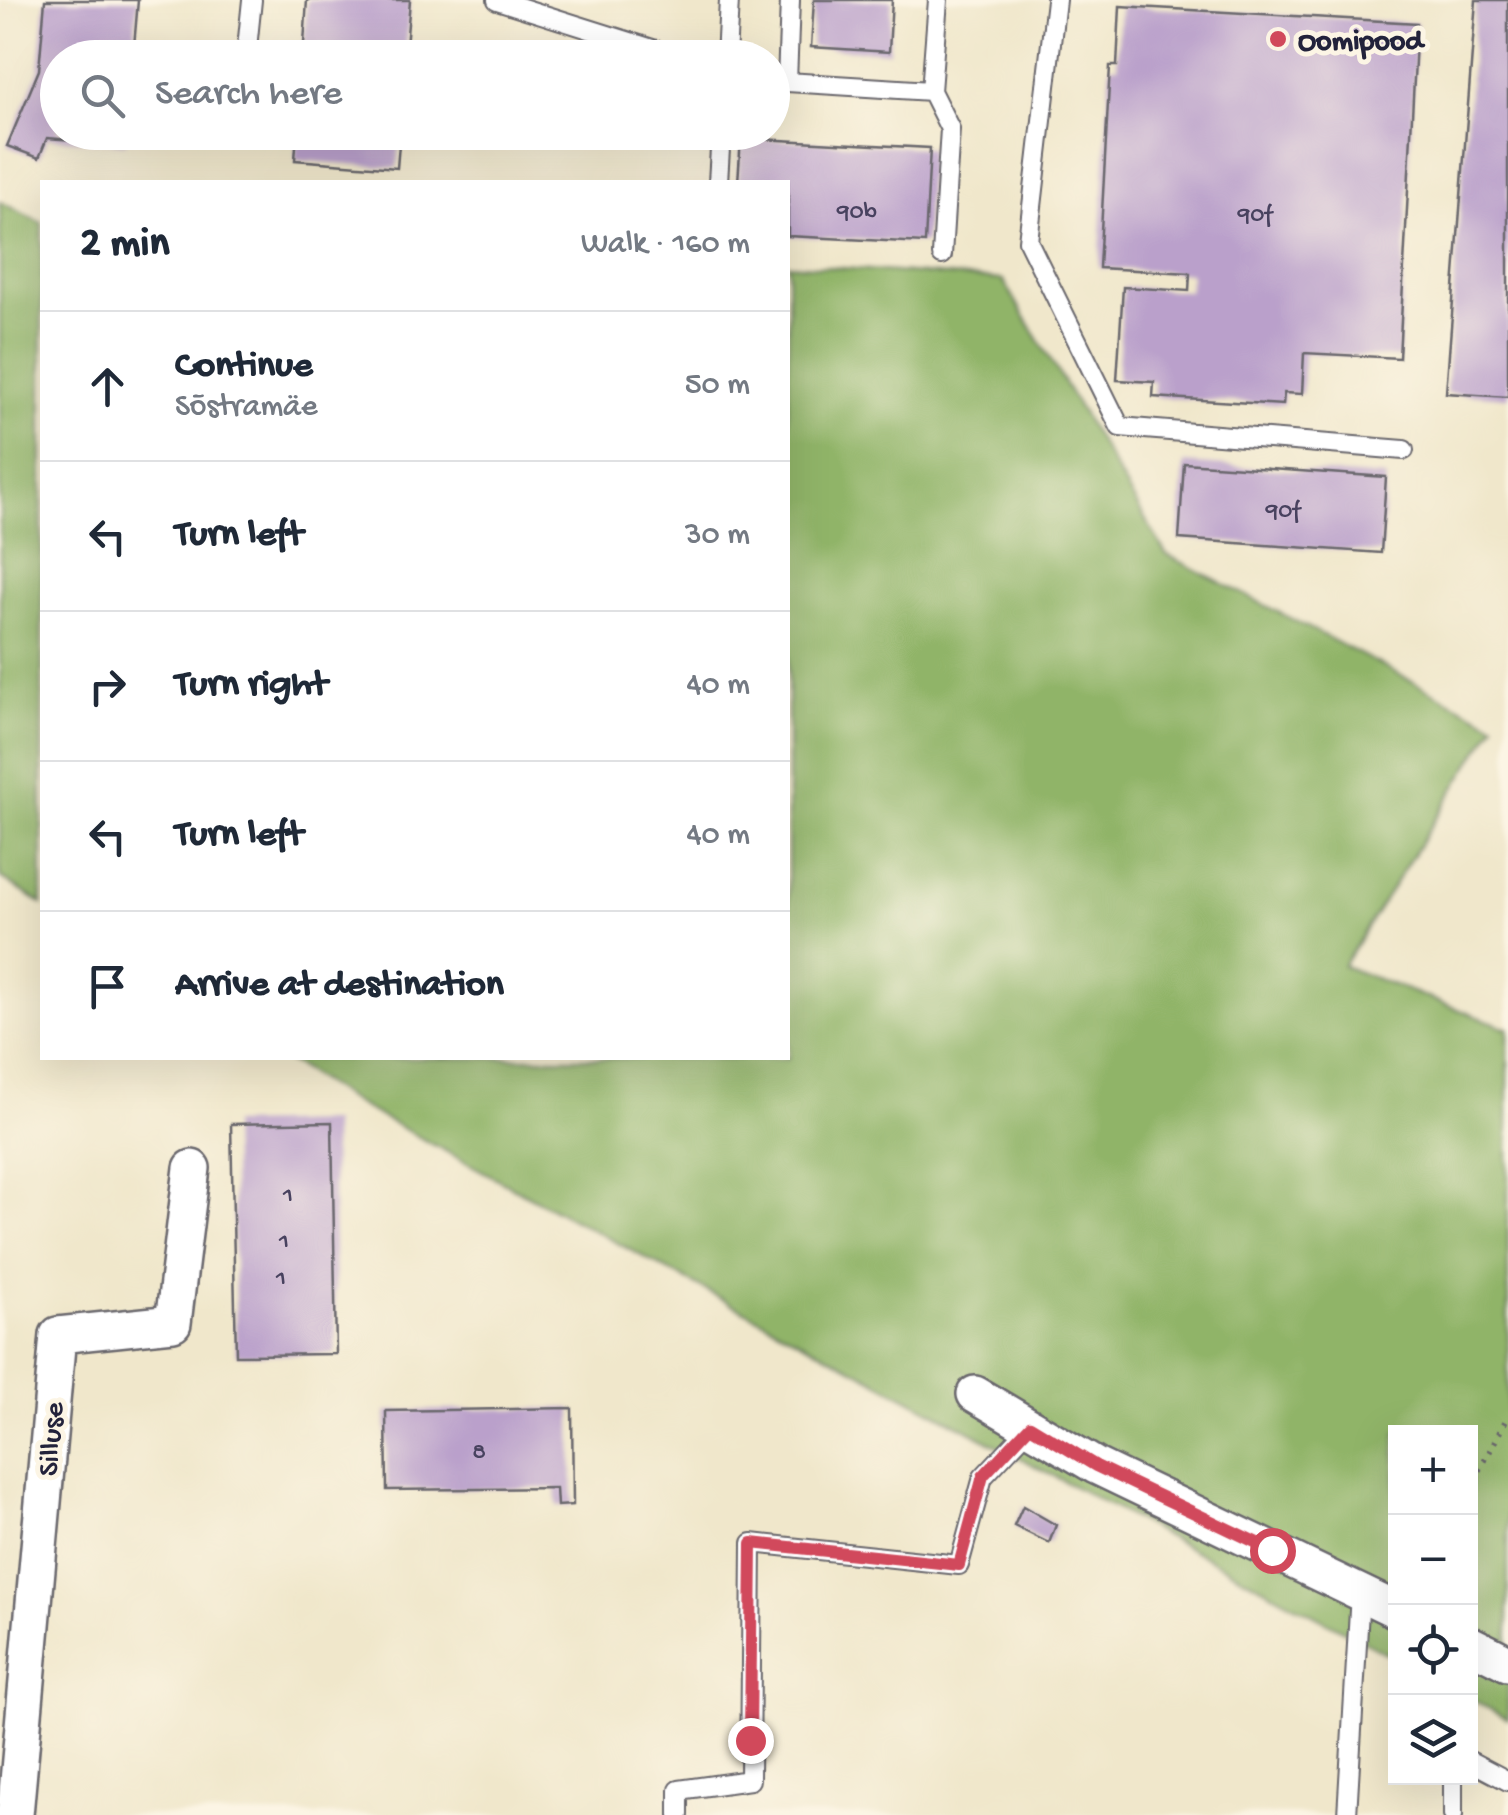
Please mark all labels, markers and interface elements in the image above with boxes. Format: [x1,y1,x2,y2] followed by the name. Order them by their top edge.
[1298,26,1426,61] place label: Oomipood
[1267,28,1289,50] marker: Oomipood
[40,40,790,150] search box
[75,68,130,123] icon: search
[155,73,342,117] text: Search here
[836,199,877,228] house number: 90b
[1237,202,1275,231] house number: 90f
[80,221,169,270] text: 2 min
[581,226,750,264] text: Walk · 160 m
[175,345,313,389] text: Continue
[80,359,135,414] icon: ahead
[685,367,750,405] text: 50 m
[175,389,317,427] text: Sõstramäe
[1265,498,1303,527] house number: 90f
[80,509,135,564] icon: left
[175,514,303,558] text: Turn left
[685,517,750,555] text: 30 m
[80,659,135,714] icon: right
[175,664,327,708] text: Turn right
[686,667,750,705] text: 40 m
[80,809,135,864] icon: left
[175,814,303,858] text: Turn left
[686,817,750,855] text: 40 m
[80,959,135,1014] icon: arrive
[175,964,504,1008] text: Arrive at destination
[282,1183,293,1212] house number: 1
[278,1229,289,1258] house number: 1
[275,1266,286,1295] house number: 1
[33,1400,74,1478] street label: Silluse
[1388,1425,1478,1785] map controls
[1388,1425,1478,1515] button: +
[472,1439,486,1468] house number: 8
[1388,1515,1478,1605] button: −
[1250,1528,1296,1574] route start
[1388,1605,1478,1695] button: locate
[1388,1695,1478,1785] button: layers
[728,1718,774,1764] route end

